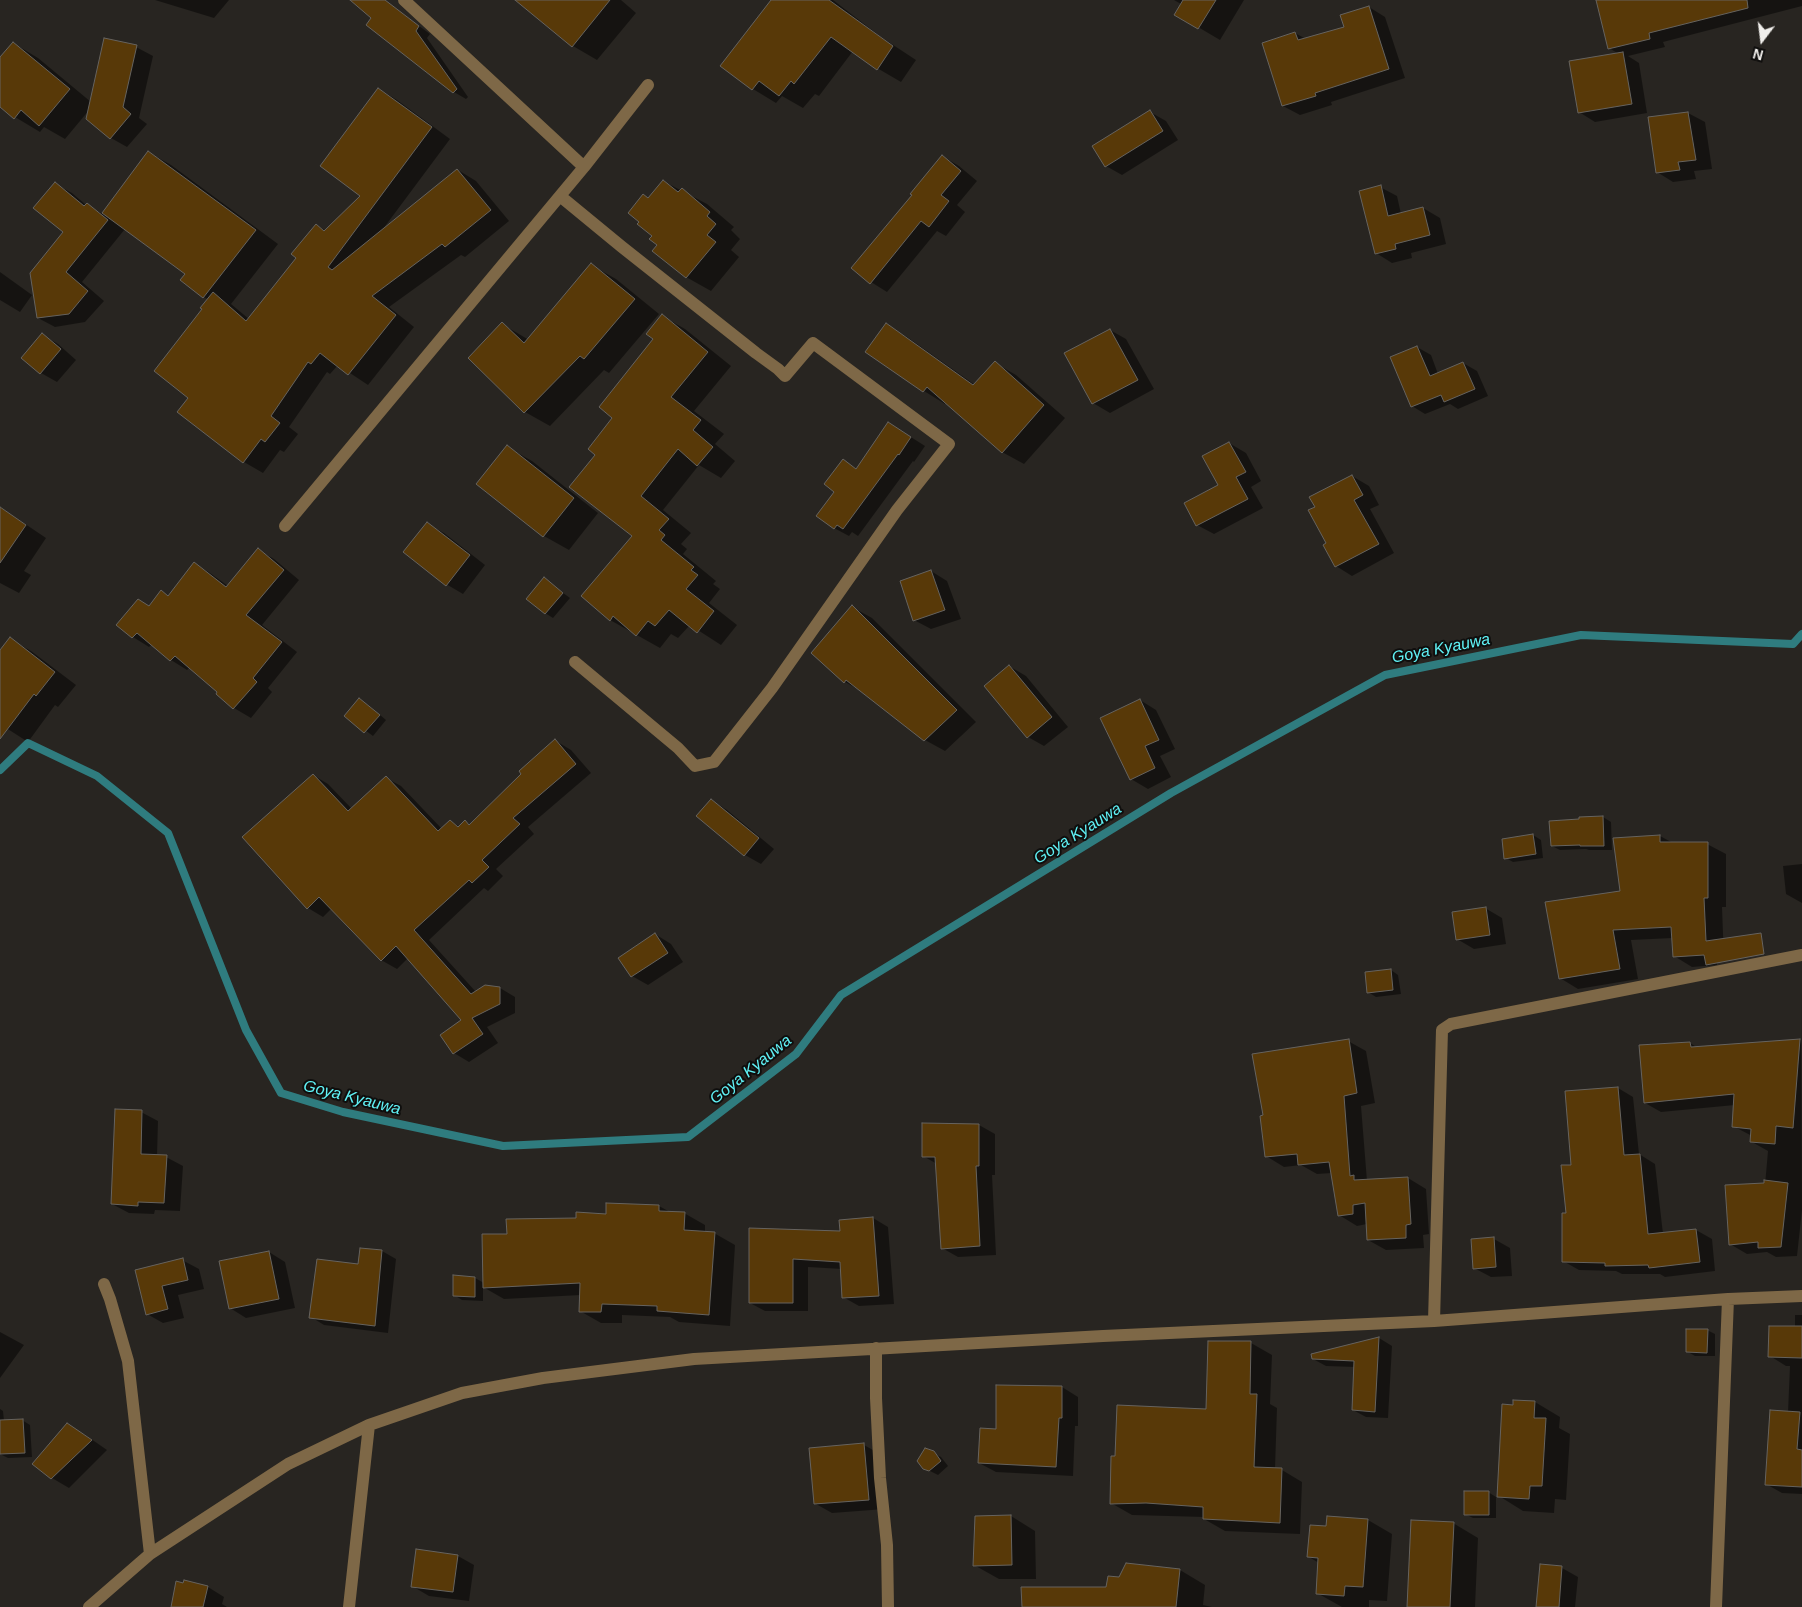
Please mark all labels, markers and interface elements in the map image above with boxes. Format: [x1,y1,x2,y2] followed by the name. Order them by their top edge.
[1737,15,1787,65] north arrow
[1751,45,1765,64] text: N
[1390,630,1492,668] water label: Goya Kyauwa
[1031,799,1125,869] water label: Goya Kyauwa
[706,1031,796,1109] water label: Goya Kyauwa
[301,1077,403,1119] water label: Goya Kyauwa

